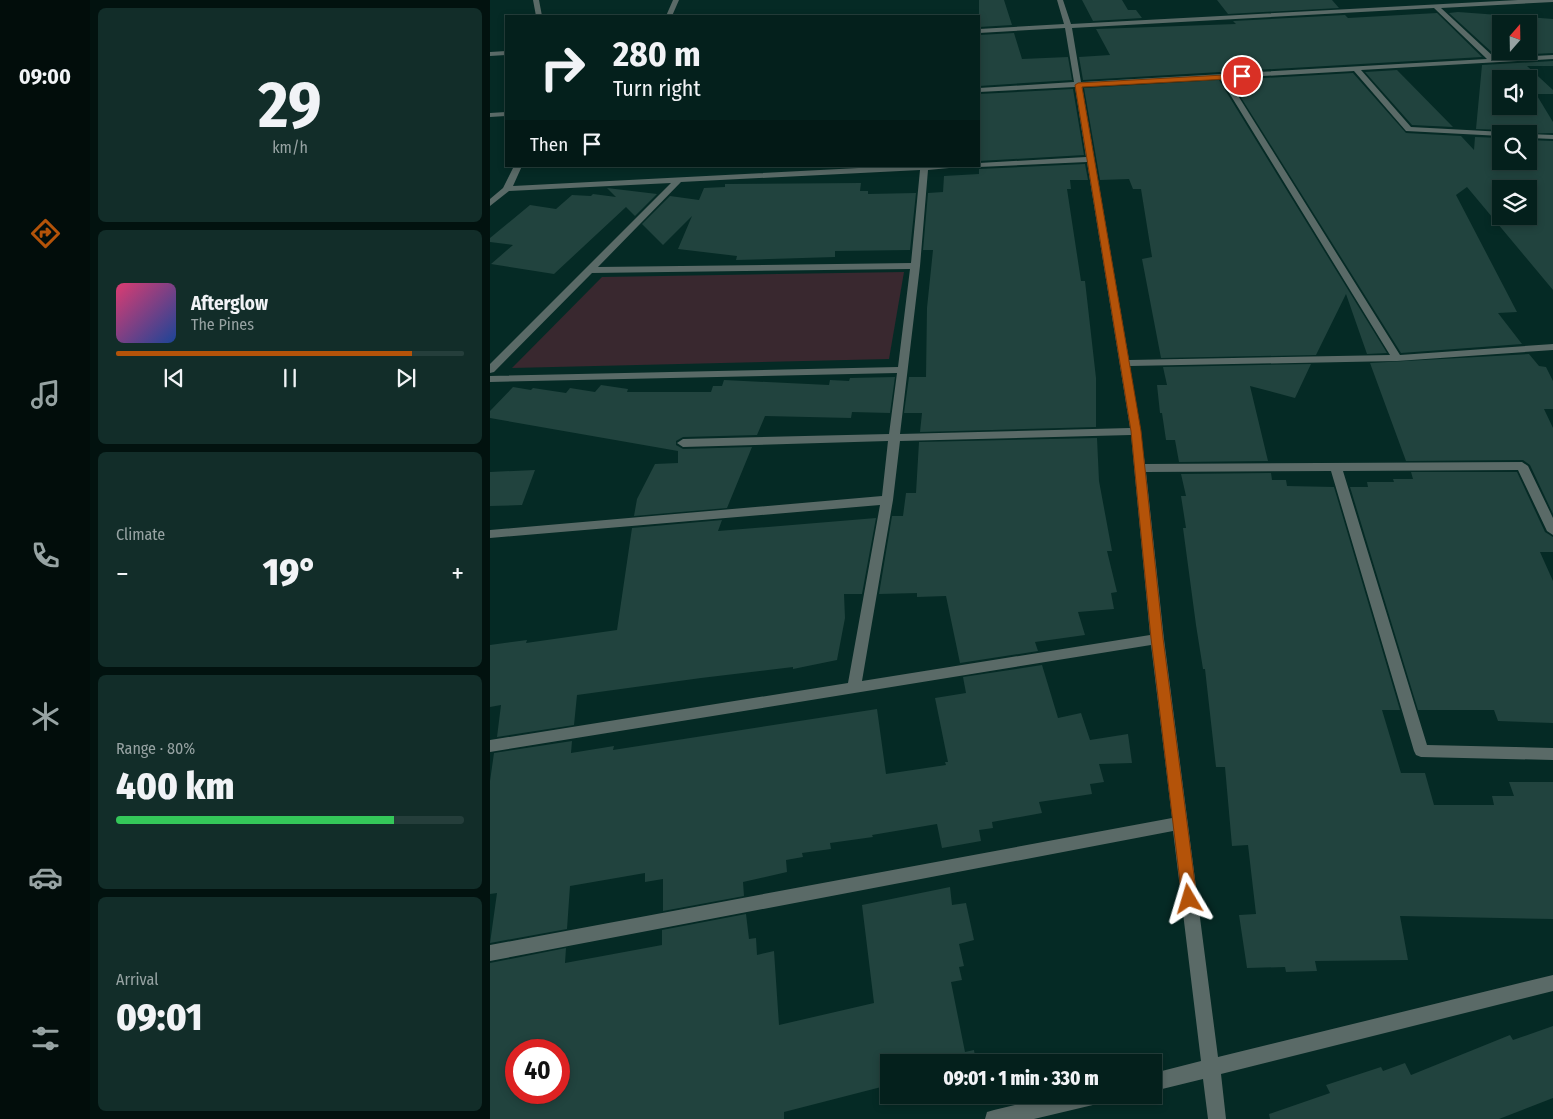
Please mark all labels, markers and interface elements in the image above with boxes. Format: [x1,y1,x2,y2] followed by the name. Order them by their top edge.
[1492,15,1538,60] north arrow
[1492,15,1537,225] map controls
[613,33,701,75] text: 280 m
[530,35,595,100] icon: right
[1221,55,1263,97] pin
[1228,62,1256,90] icon: arrive
[19,63,71,90] text: 09:00
[258,66,322,144] text: 29
[1492,70,1537,115] button: sound
[613,75,701,102] text: Turn right
[1492,125,1537,170] button: search
[578,130,606,158] icon: arrive
[530,133,568,156] text: Then
[272,138,308,157] text: km/h
[1492,180,1537,225] button: layers
[28,216,63,251] icon: directions
[191,292,268,315] text: Afterglow
[191,315,254,334] text: The Pines
[160,364,188,392] icon: previous
[276,364,304,392] icon: pause
[392,364,420,392] icon: next
[28,377,63,412] icon: music
[116,525,165,544] text: Climate
[28,538,63,573] icon: phone
[263,549,317,595] text: 19°
[116,557,129,590] text: −
[451,557,464,590] text: +
[28,699,63,734] icon: climate
[116,739,195,758] text: Range · 80%
[116,763,234,809] text: 400 km
[28,860,63,895] icon: car
[1162,872,1214,924] position arrow
[116,970,158,989] text: Arrival
[116,994,202,1040] text: 09:01
[28,1021,63,1056] icon: filters
[505,1039,570,1104] speed limit sign: 40
[943,1067,1099,1090] text: 09:01 · 1 min · 330 m

